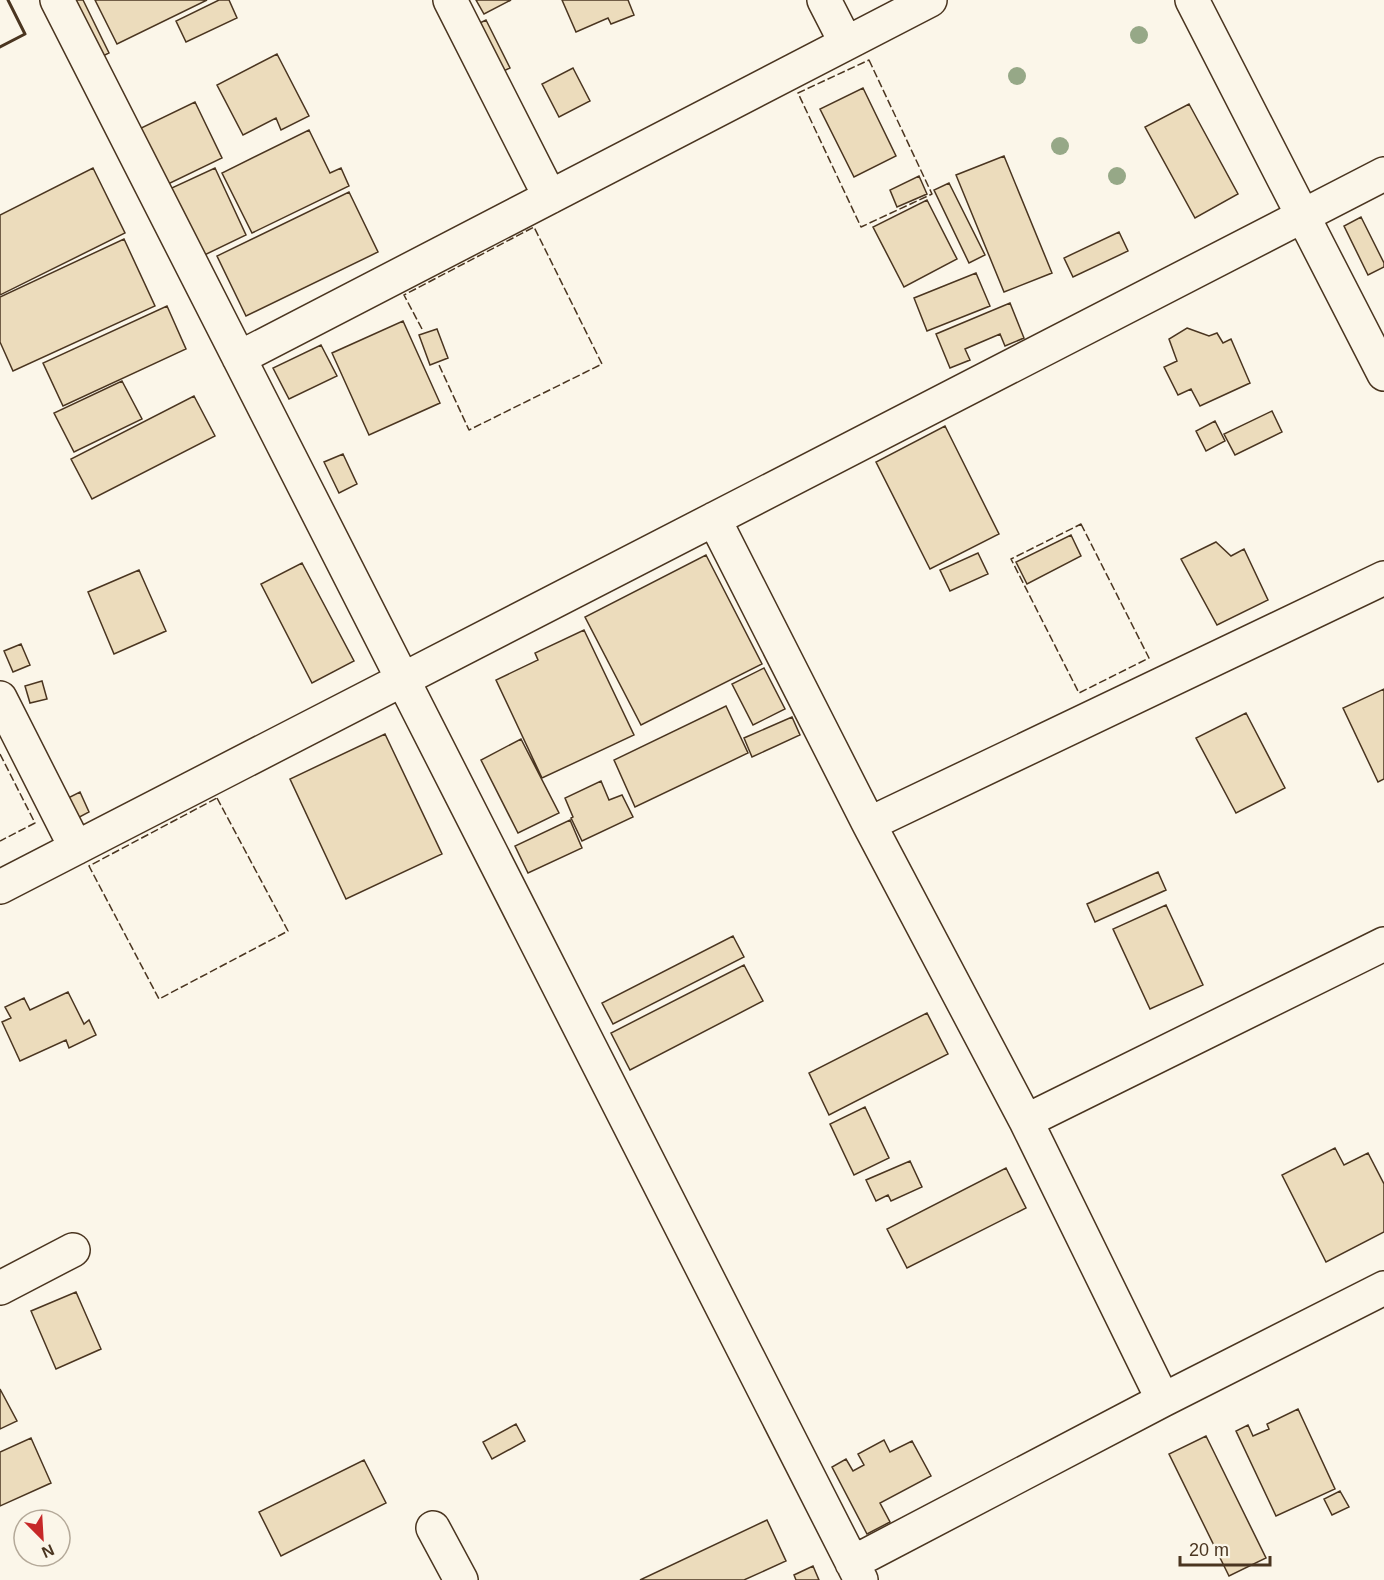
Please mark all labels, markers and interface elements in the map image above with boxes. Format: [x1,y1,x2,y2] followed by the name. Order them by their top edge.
[12,1508,72,1568] north arrow
[1180,1529,1270,1567] scale bar
[1189,1540,1229,1560] text: 20 m
[39,1541,57,1561] text: N

